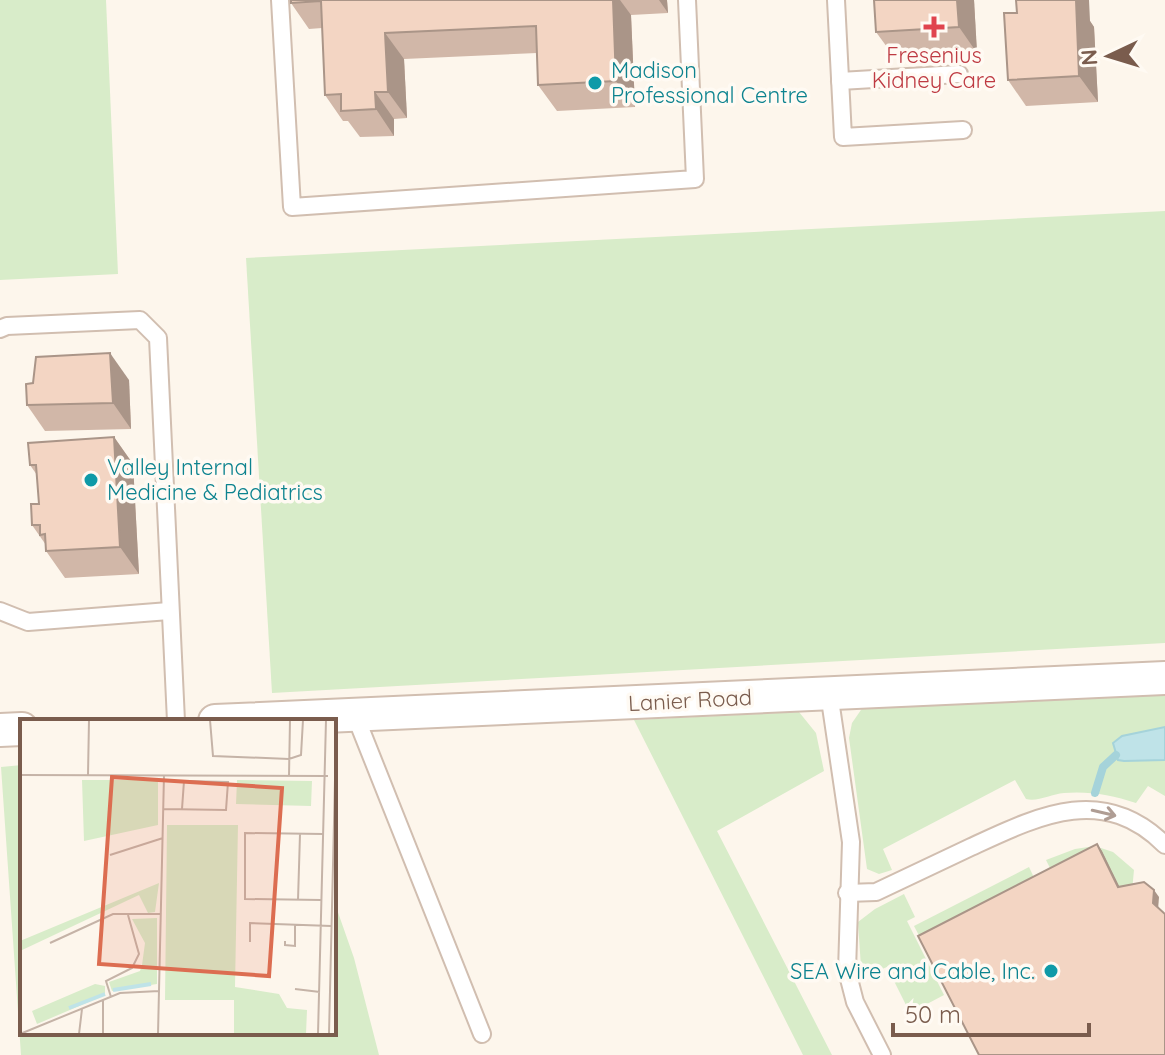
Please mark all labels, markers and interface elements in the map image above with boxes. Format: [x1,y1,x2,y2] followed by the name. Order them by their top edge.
[923,16,945,38] marker: Fresenius Kidney Care
[1069,16,1149,96] north arrow
[872,41,996,94] place label: Fresenius Kidney Care
[1075,48,1104,66] text: N
[611,56,808,109] place label: Madison Professional Centre
[586,74,604,92] marker: Madison Professional Centre
[107,453,323,506] place label: Valley Internal Medicine & Pediatrics
[82,471,100,489] marker: Valley Internal Medicine & Pediatrics
[627,683,753,717] street label: Lanier Road
[20,719,336,1035] inset map
[1091,806,1117,821] one-way arrow
[790,957,1035,985] place label: SEA Wire and Cable, Inc.
[1042,962,1060,980] marker: SEA Wire and Cable, Inc.
[893,987,1089,1037] scale bar
[905,999,961,1029] text: 50 m

